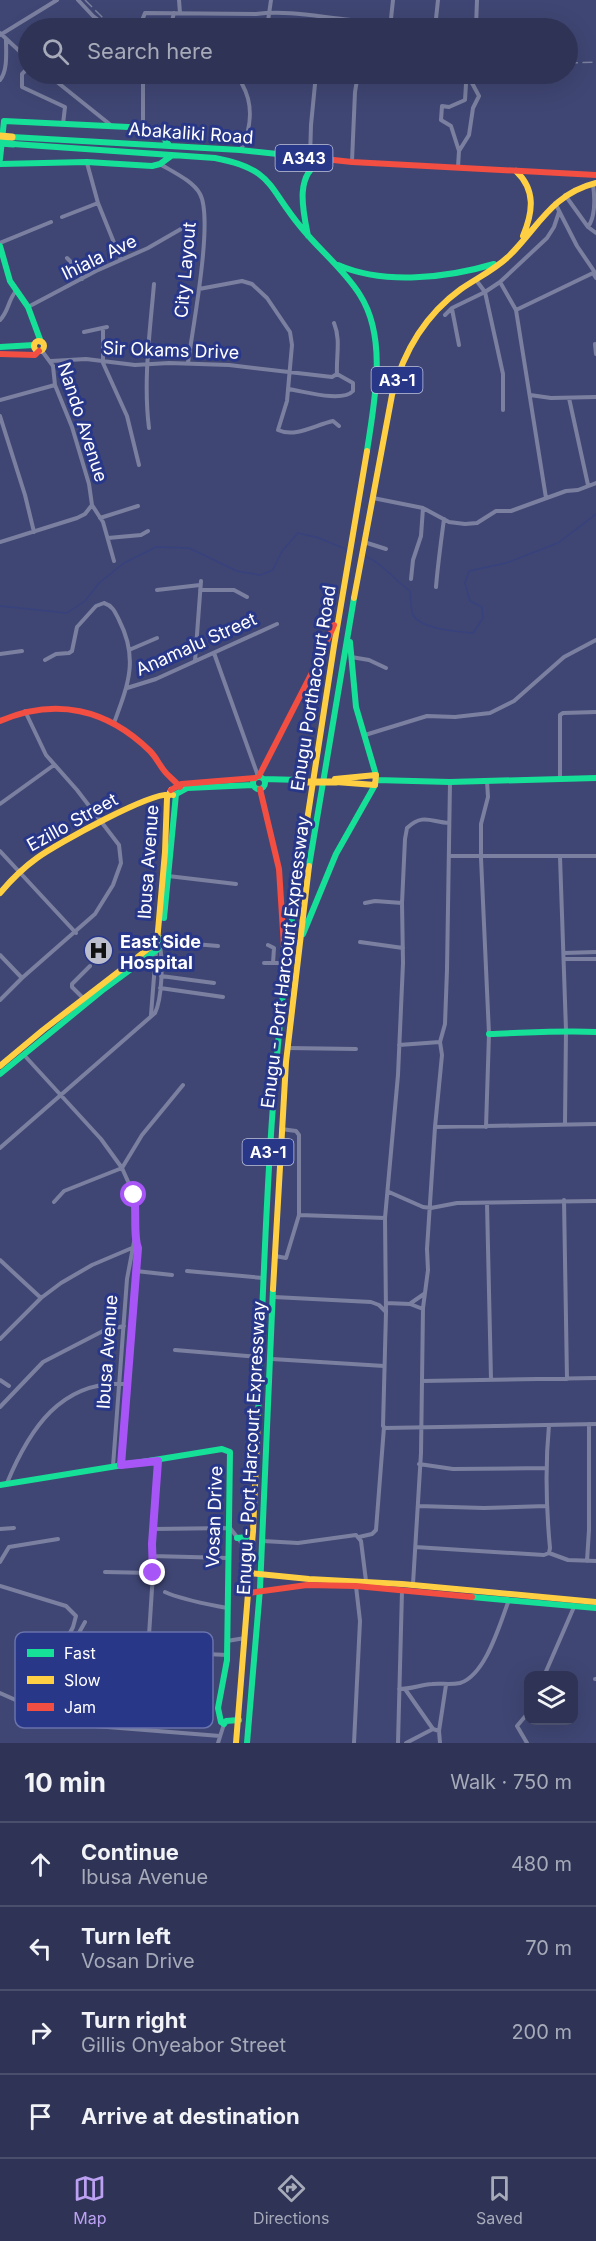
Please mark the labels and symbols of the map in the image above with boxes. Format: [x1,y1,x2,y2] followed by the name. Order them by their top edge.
[128,118,254,148] street label: Abakaliki Road
[276,145,332,171] road number: A343
[170,221,200,319] street label: City Layout
[58,230,140,284] street label: Ihiala Ave
[102,337,240,363] street label: Sir Okams Drive
[54,360,112,484] street label: Nando Avenue
[372,367,422,393] road number: A3-1
[286,584,340,792] street label: Enugu Porthacourt Road
[132,608,260,680] street label: Anamalu Street
[23,788,121,856] street label: Ezillo Street
[134,804,162,920] street label: Ibusa Avenue
[257,815,313,1109] street label: Enugu - Port Harcourt Expressway
[120,931,201,973] place label: East Side Hospital
[83,935,115,967] hospital icon: East Side Hospital
[242,1139,294,1165] road number: A3-1
[120,1181,146,1207] route start
[93,1294,121,1410] street label: Ibusa Avenue
[233,1300,269,1596] street label: Enugu - Port Harcourt Expressway
[202,1466,226,1568] street label: Vosan Drive
[139,1559,165,1585] route end
[15,1632,213,1728] legend
[64,1643,96,1663] text: Fast
[64,1670,101,1690] text: Slow
[64,1697,96,1717] text: Jam

